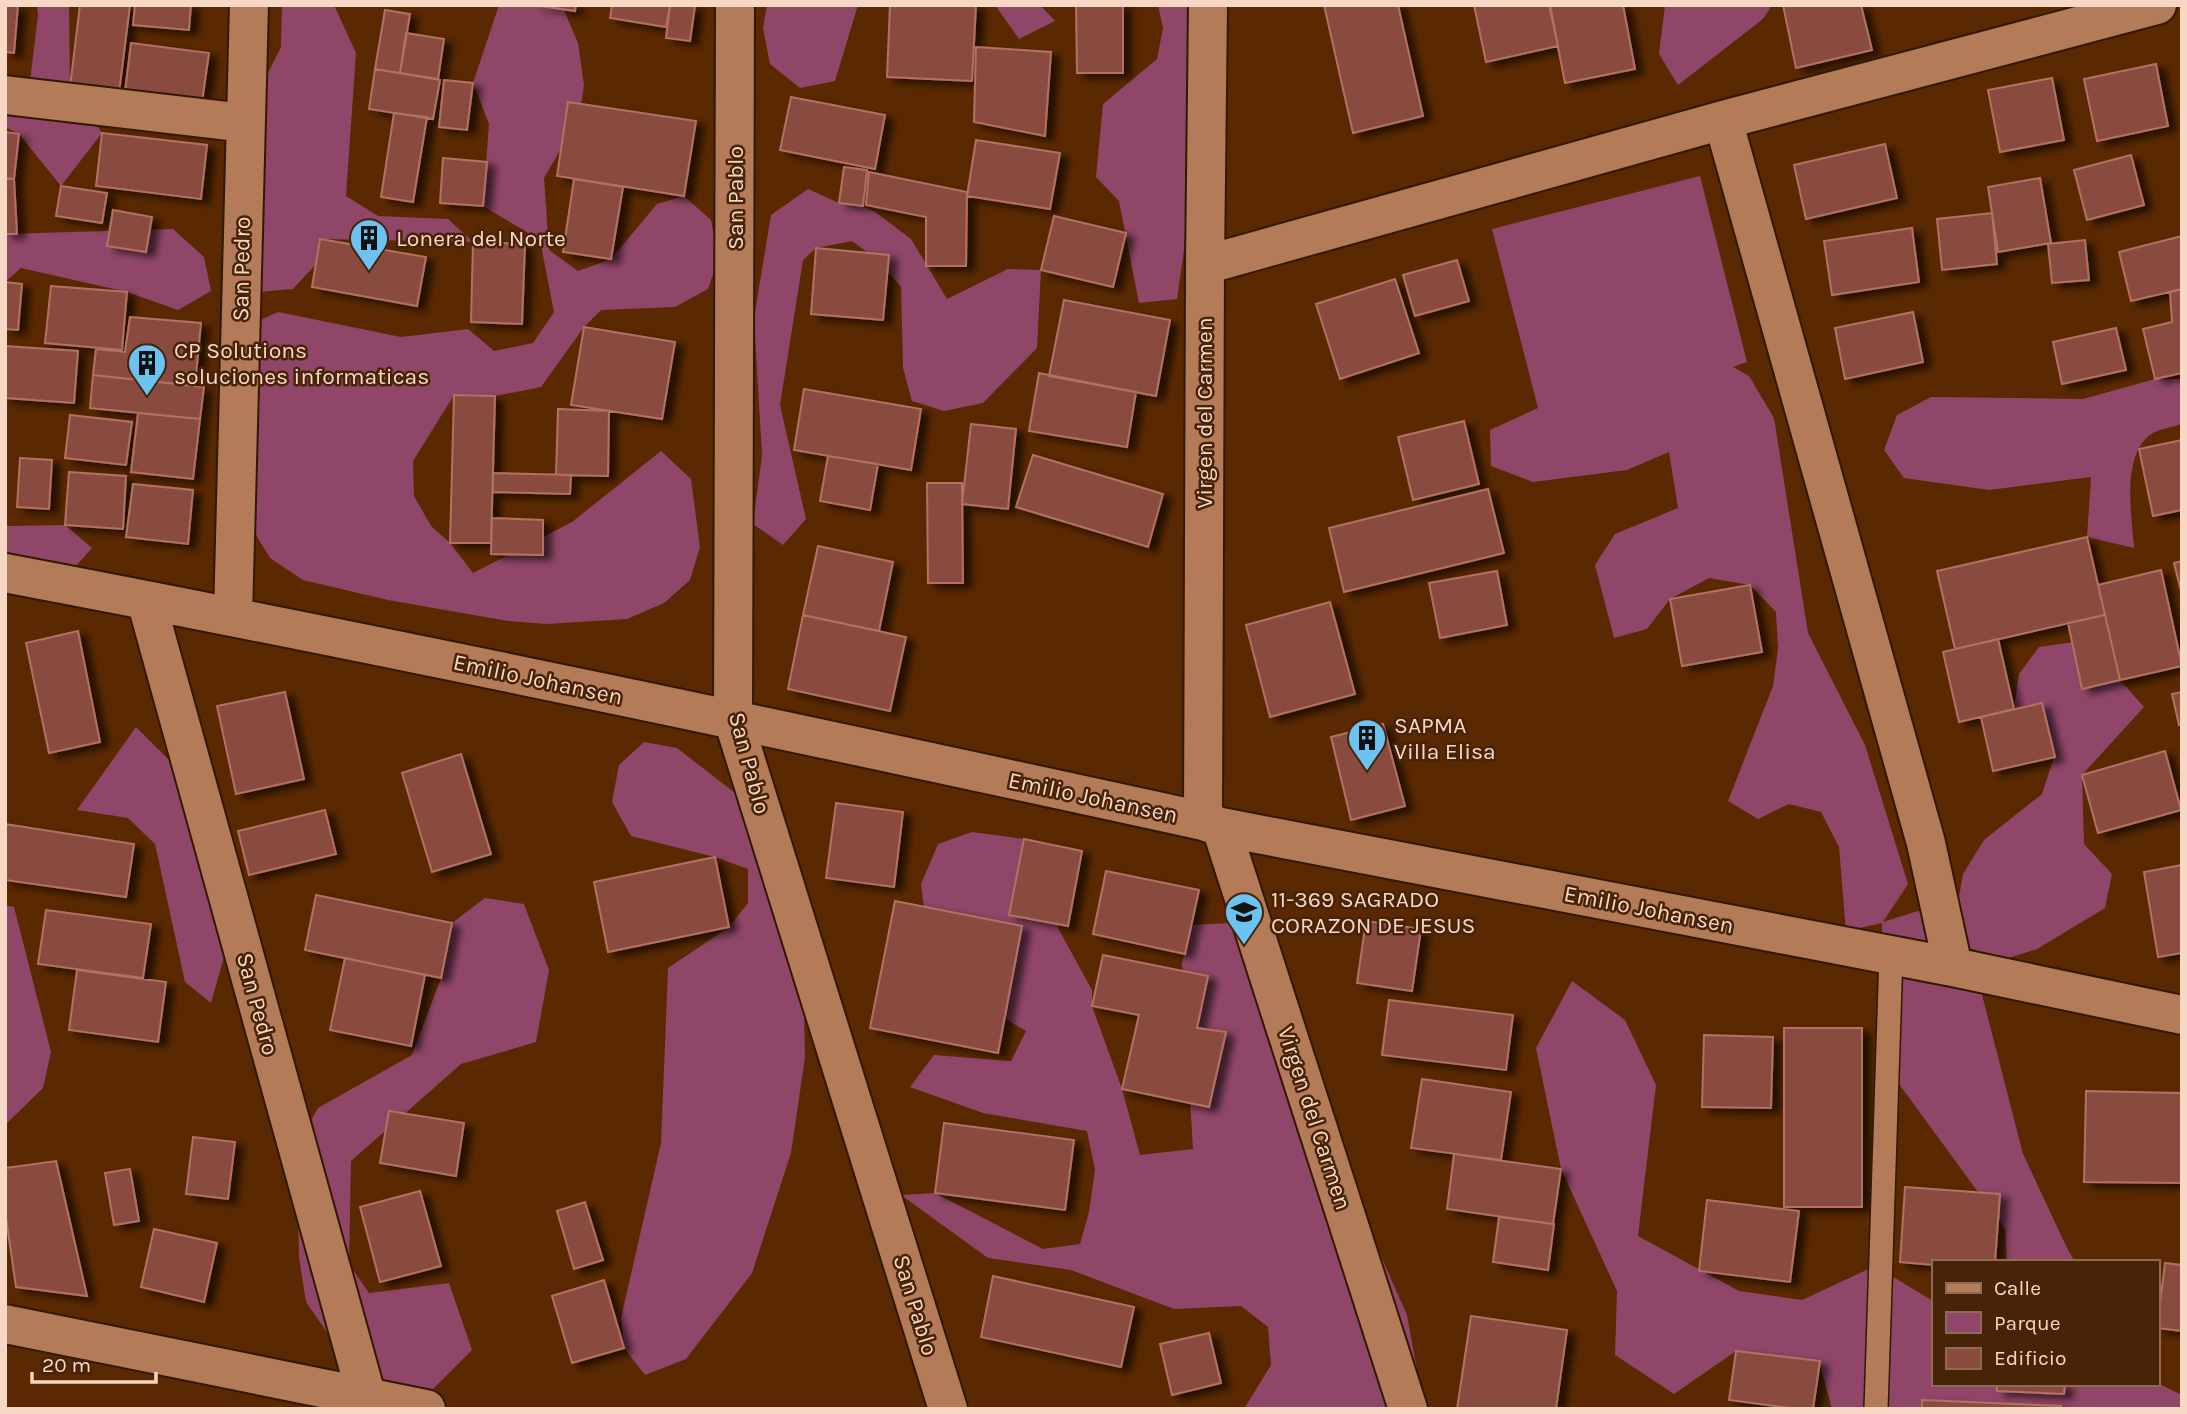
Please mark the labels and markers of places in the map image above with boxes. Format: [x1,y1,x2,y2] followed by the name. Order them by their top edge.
[348,217,390,272] building icon: Lonera del Norte
[396,225,566,252] place label: Lonera del Norte
[174,337,429,390] place label: CP Solutions soluciones informaticas
[126,342,168,397] building icon: CP Solutions soluciones informaticas
[1394,712,1496,765] place label: SAPMA Villa Elisa
[1346,717,1388,772] building icon: SAPMA Villa Elisa
[1271,886,1476,939] place label: 11-369 SAGRADO CORAZON DE JESUS
[1223,891,1265,946] school or university icon: 11-369 SAGRADO CORAZON DE JESUS

